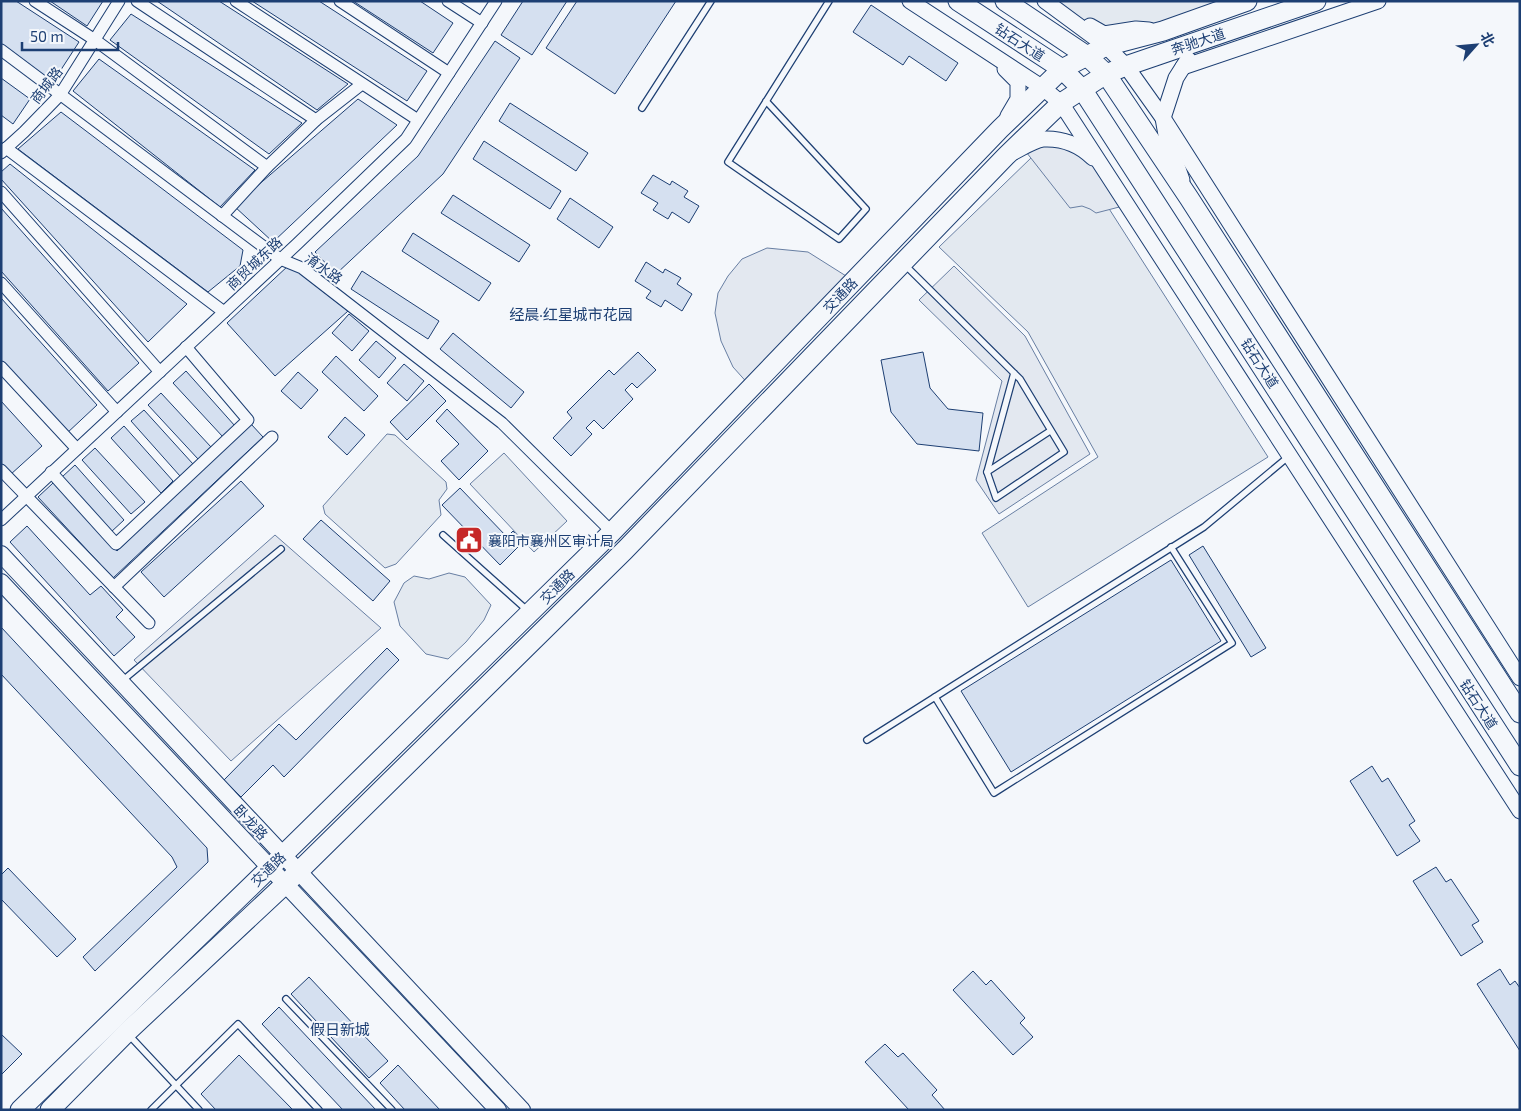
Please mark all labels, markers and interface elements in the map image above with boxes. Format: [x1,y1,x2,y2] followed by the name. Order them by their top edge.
[22,20,119,52] scale bar
[992,20,1048,64] street label: 钻石大道
[1451,20,1501,70] north arrow
[1169,24,1227,58] street label: 奔驰大道
[30,27,64,45] text: 50 m
[1477,29,1499,49] text: 北
[26,63,66,107] street label: 商城路
[223,233,285,293] street label: 商贸城东路
[302,249,346,287] street label: 淯水路
[819,274,861,316] street label: 交通路
[509,305,633,323] district label: 经晨·红星城市花园
[1238,335,1282,391] street label: 钻石大道
[454,525,484,555] public building icon: 襄阳市襄州区审计局
[488,532,614,549] place label: 襄阳市襄州区审计局
[536,565,578,607] street label: 交通路
[1457,676,1501,732] street label: 钻石大道
[230,801,272,843] street label: 卧龙路
[247,848,289,890] street label: 交通路
[310,1020,370,1038] district label: 假日新城

